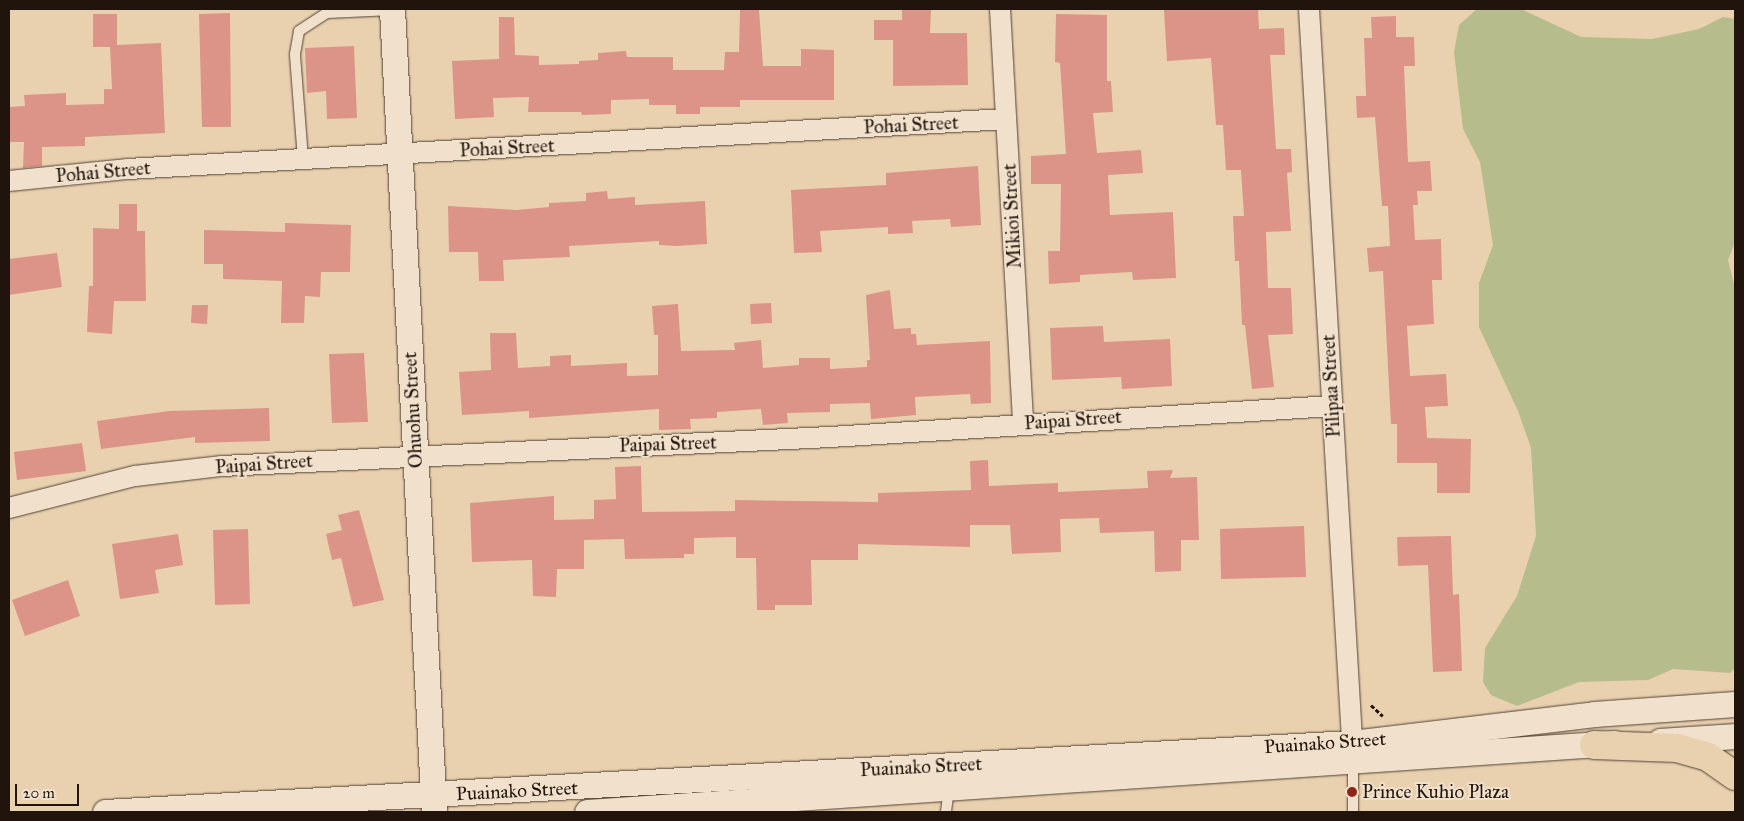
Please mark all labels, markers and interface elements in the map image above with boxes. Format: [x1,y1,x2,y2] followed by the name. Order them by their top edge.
[863,111,959,139] street label: Pohai Street
[459,134,555,162] street label: Pohai Street
[55,156,151,188] street label: Pohai Street
[998,163,1026,269] street label: Mikioi Street
[1317,334,1345,438] street label: Pilipaa Street
[399,351,427,469] street label: Ohuohu Street
[1023,405,1123,435] street label: Paipai Street
[619,431,717,457] street label: Paipai Street
[214,449,314,479] street label: Paipai Street
[1263,727,1387,759] street label: Puainako Street
[859,752,983,782] street label: Puainako Street
[18,774,81,806] scale bar
[455,776,579,806] street label: Puainako Street
[1362,781,1509,803] place label: Prince Kuhio Plaza
[23,784,55,802] text: 20 m
[1346,786,1358,798] marker: Prince Kuhio Plaza

